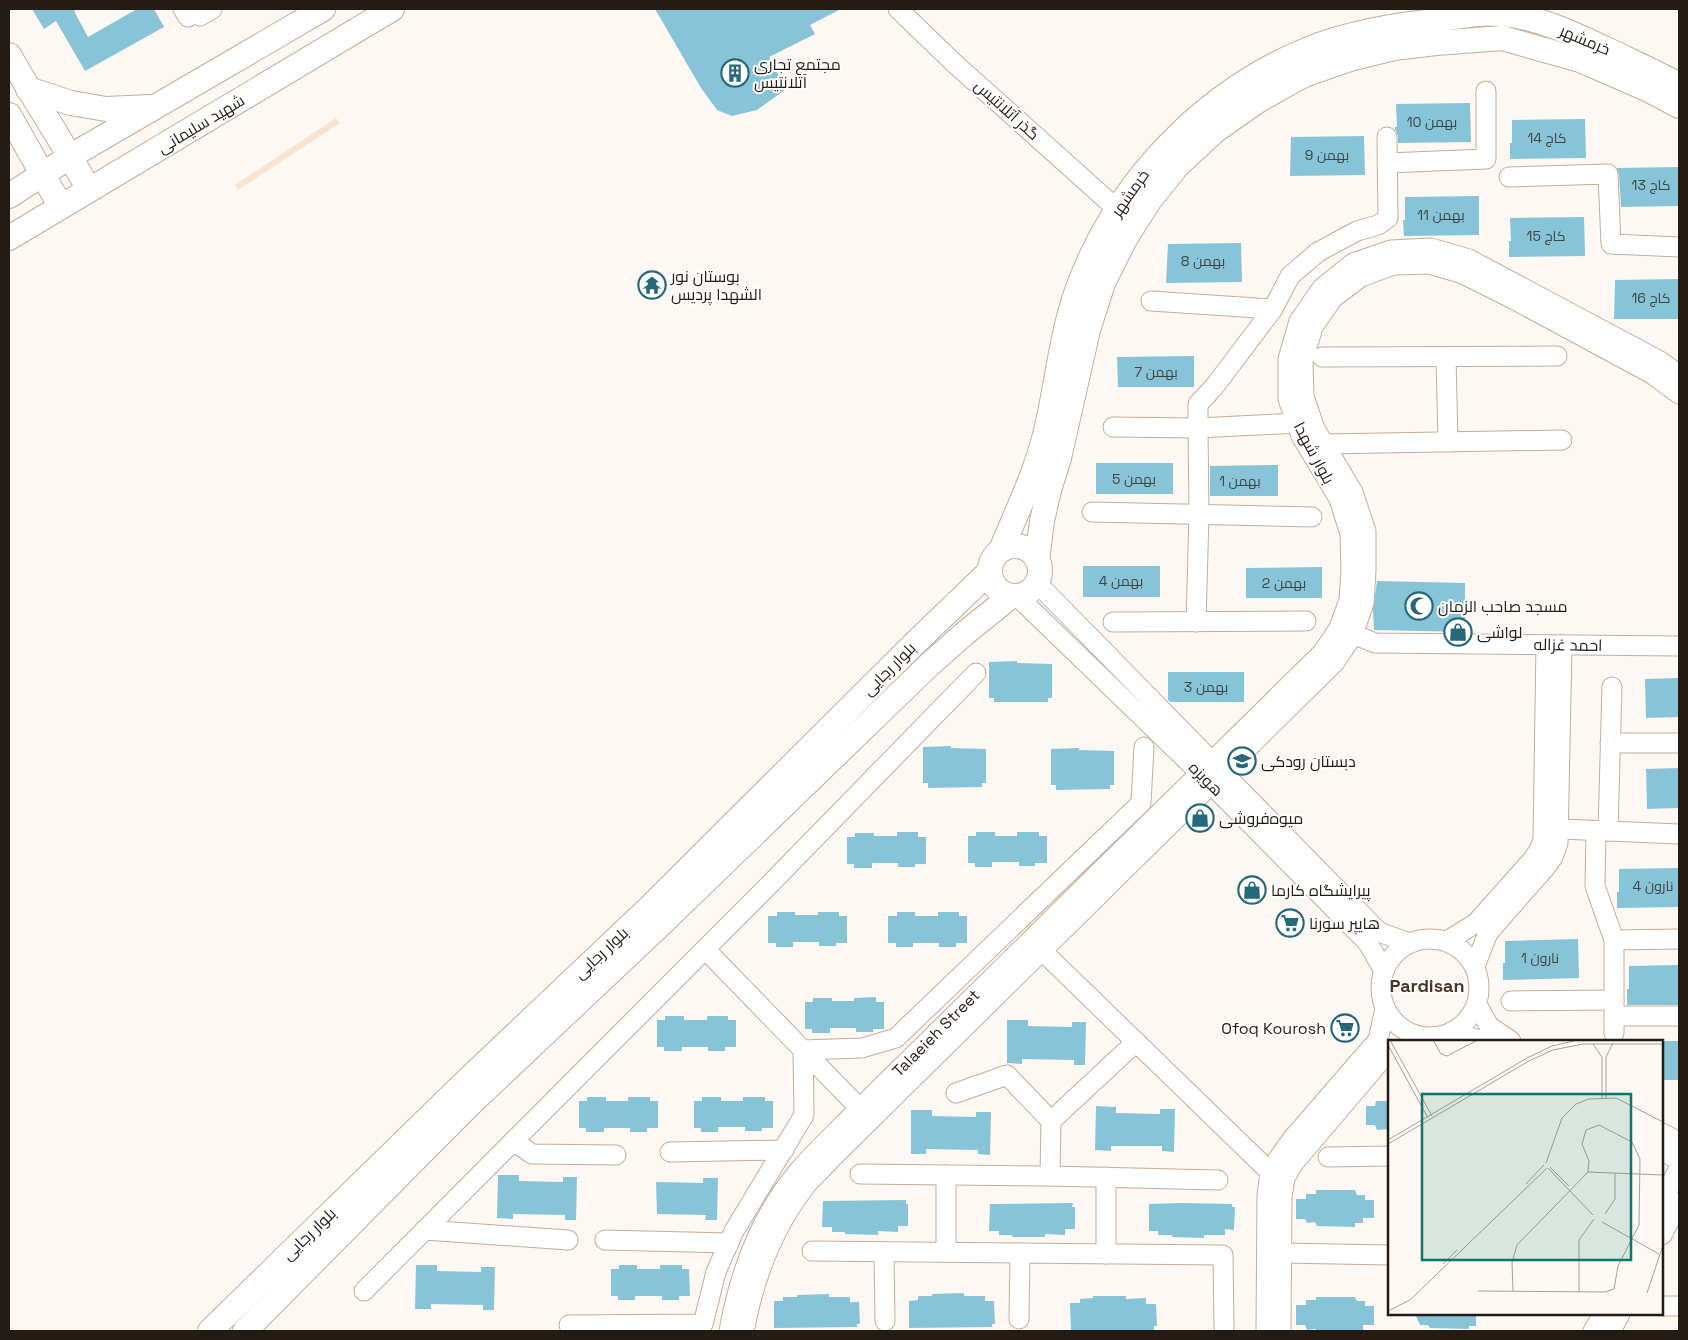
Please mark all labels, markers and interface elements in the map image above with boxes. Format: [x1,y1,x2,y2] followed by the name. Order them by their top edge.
[1556,20,1614,60] street label: خرمشهر
[754,54,841,93] place label: مجتمع تجاری آتلانتیس
[720,58,750,88] building icon: مجتمع تجاری آتلانتیس
[970,75,1044,145] street label: گذر آتلانتیس
[154,90,248,158] street label: شهید سلیمانی
[1407,113,1457,131] house number: بهمن 10
[1527,129,1567,147] house number: کاج 14
[1305,146,1349,164] house number: بهمن 9
[1106,165,1154,222] street label: خرمشهر
[1632,176,1670,194] house number: کاج 13
[1417,206,1465,224] house number: بهمن 11
[1527,227,1565,245] house number: کاج 15
[1181,252,1225,270] house number: بهمن 8
[670,266,762,306] place label: بوستان نور الشهدا پردیس
[637,270,667,300] temple icon: بوستان نور الشهدا پردیس
[1631,289,1671,307] house number: کاج 16
[1134,363,1178,381] house number: بهمن 7
[1289,418,1339,488] street label: بلوار شهدا
[1112,470,1156,488] house number: بهمن 5
[1219,472,1261,490] house number: بهمن 1
[1099,572,1143,590] house number: بهمن 4
[1262,574,1306,592] house number: بهمن 2
[1404,591,1434,621] mosque icon: مسجد صاحب الزمان
[1438,596,1567,617] place label: مسجد صاحب الزمان
[1443,617,1473,647] shop icon: لواشی
[1477,622,1522,643] place label: لواشی
[1533,634,1603,656] street label: احمد غزاله
[858,638,920,700] street label: بلوار رجایی
[1184,678,1228,696] house number: بهمن 3
[1227,746,1257,776] school or university icon: دبستان رودکی
[1261,751,1356,772] place label: دبستان رودکی
[1184,757,1228,801] street label: هویزه
[1185,803,1215,833] shop icon: میوه‌فروشی
[1219,808,1303,829] place label: میوه‌فروشی
[1237,875,1267,905] shop icon: پیرایشگاه کارما
[1633,877,1673,895] house number: نارون 4
[1271,880,1371,902] place label: پیرایشگاه کارما
[1275,908,1305,938] supermarket icon: هایپر سورنا
[1309,913,1380,935] place label: هایپر سورنا
[569,922,633,984] street label: بلوار رجایی
[1521,949,1559,967] house number: نارون 1
[1389,974,1465,997] district label: Pardisan
[888,985,984,1081] street label: Talaeieh Street
[1330,1013,1360,1043] supermarket icon: Ofoq Kourosh
[1221,1018,1326,1039] place label: Ofoq Kourosh
[1388,1040,1663,1315] inset map
[278,1203,340,1265] street label: بلوار رجایی

